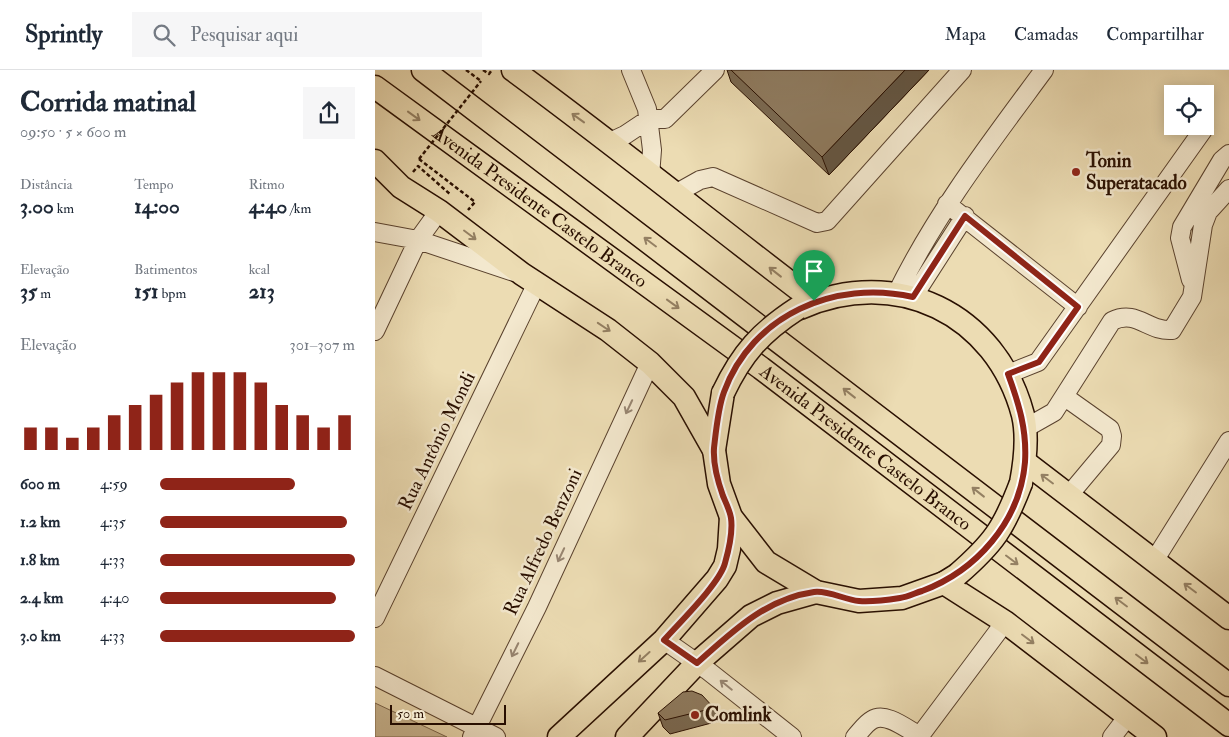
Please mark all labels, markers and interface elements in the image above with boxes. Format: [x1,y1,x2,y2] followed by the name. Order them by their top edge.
[132,12,482,57] search box
[25,19,102,50] text: Sprintly
[150,21,178,49] icon: search
[190,23,298,47] text: Pesquisar aqui
[945,23,986,46] text: Mapa
[1014,23,1078,46] text: Camadas
[1106,23,1204,46] text: Compartilhar
[20,85,196,120] text: Corrida matinal
[1164,85,1214,135] map controls
[1164,85,1214,135] button: locate
[303,87,355,139] button: share
[407,111,421,121] one-way arrow
[571,113,585,123] one-way arrow
[427,120,652,293] street label: Avenida Presidente Castelo Branco
[20,122,126,142] text: 09:50 · 5 × 600 m
[1085,149,1187,196] place label: Tonin Superatacado
[1070,166,1082,178] marker: Tonin Superatacado
[20,176,73,193] text: Distância
[134,176,173,193] text: Tempo
[249,176,284,193] text: Ritmo
[20,193,54,220] text: 3.00
[134,193,180,220] text: 14:00
[249,193,287,220] text: 4:40
[54,200,74,217] text: km
[287,200,311,217] text: /km
[463,230,477,240] one-way arrow
[644,236,657,247] one-way arrow
[793,250,835,301] pin
[800,257,828,285] icon: arrive
[20,261,69,278] text: Elevação
[134,261,197,278] text: Batimentos
[249,261,270,278] text: kcal
[769,266,782,277] one-way arrow
[20,278,37,305] text: 35
[134,278,159,305] text: 151
[249,278,275,305] text: 213
[37,285,51,302] text: m
[159,285,186,302] text: bpm
[666,299,680,309] one-way arrow
[597,322,611,332] one-way arrow
[20,335,76,355] text: Elevação
[289,335,355,355] text: 301–307 m
[754,359,976,536] street label: Avenida Presidente Castelo Branco
[393,368,481,514] street label: Rua Antônio Mondi
[843,388,856,399] one-way arrow
[624,399,634,414] one-way arrow
[499,465,587,619] street label: Rua Alfredo Benzoni
[20,474,60,494] text: 600 m
[100,474,128,494] text: 4:59
[1040,474,1054,484] one-way arrow
[972,487,985,498] one-way arrow
[20,512,60,532] text: 1.2 km
[100,512,126,532] text: 4:35
[556,547,565,562] one-way arrow
[20,550,60,570] text: 1.8 km
[100,550,125,570] text: 4:33
[1005,555,1018,566] one-way arrow
[1184,583,1197,594] one-way arrow
[20,588,63,608] text: 2.4 km
[100,588,129,608] text: 4:40
[1115,596,1128,607] one-way arrow
[20,626,61,646] text: 3.0 km
[100,626,125,646] text: 4:33
[1021,634,1034,645] one-way arrow
[510,643,520,658] one-way arrow
[638,651,651,663] one-way arrow
[1135,653,1148,664] one-way arrow
[720,679,733,690] one-way arrow
[390,702,506,725] scale bar
[705,703,773,727] place label: Comlink
[397,705,424,722] text: 50 m
[689,709,701,721] marker: Comlink

